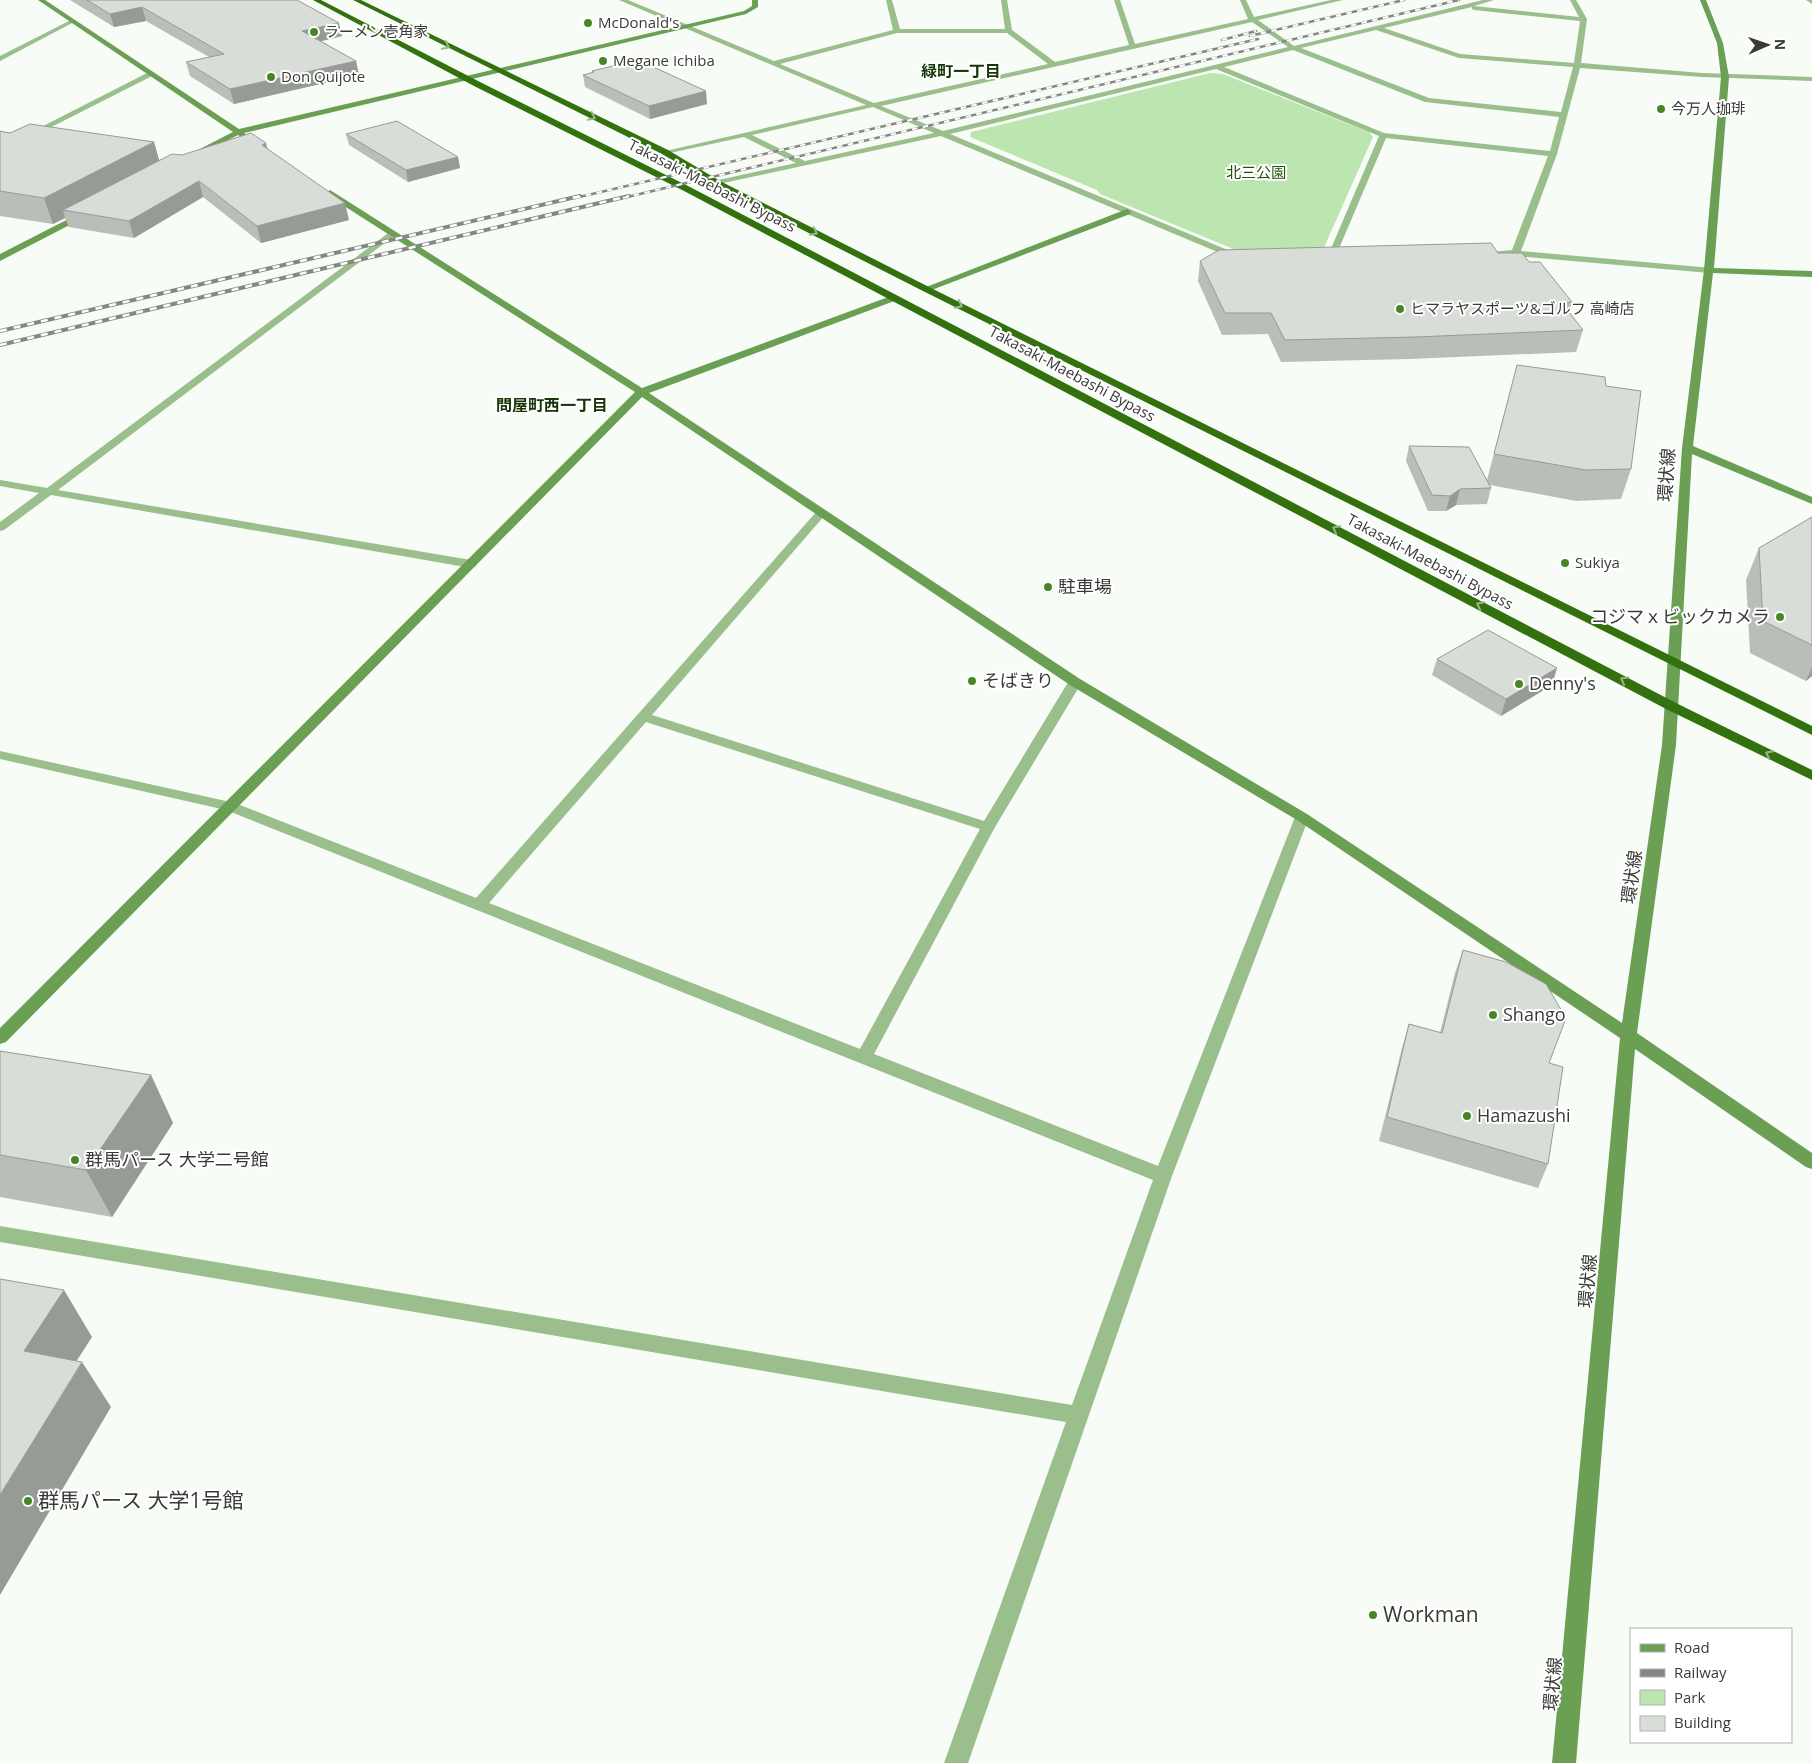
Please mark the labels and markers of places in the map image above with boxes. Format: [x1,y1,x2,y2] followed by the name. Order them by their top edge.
[598,12,680,32] place label: McDonald's
[582,17,594,29] marker: McDonald's
[324,21,428,41] place label: ラーメン壱角家
[308,26,320,38] marker: ラーメン壱角家
[613,50,715,70] place label: Megane Ichiba
[597,55,609,67] marker: Megane Ichiba
[281,66,365,86] place label: Don Quijote
[265,71,277,83] marker: Don Quijote
[1671,98,1746,118] place label: 今万人珈琲
[1655,103,1667,115] marker: 今万人珈琲
[1410,298,1635,318] place label: ヒマラヤスポーツ&ゴルフ 高崎店
[1394,303,1406,315] marker: ヒマラヤスポーツ&ゴルフ 高崎店
[1575,552,1620,572] place label: Sukiya
[1559,557,1571,569] marker: Sukiya
[1058,574,1112,598] place label: 駐車場
[1042,581,1054,593] marker: 駐車場
[1590,604,1770,628] place label: コジマｘビックカメラ
[1774,611,1786,623] marker: コジマｘビックカメラ
[982,668,1054,692] place label: そばきり
[1529,671,1596,695] place label: Denny's
[966,675,978,687] marker: そばきり
[1513,678,1525,690] marker: Denny's
[1503,1002,1566,1026] place label: Shango
[1487,1009,1499,1021] marker: Shango
[1477,1103,1571,1127] place label: Hamazushi
[1461,1110,1473,1122] marker: Hamazushi
[85,1147,269,1171] place label: 群馬パース 大学二号館
[69,1154,81,1166] marker: 群馬パース 大学二号館
[38,1486,243,1514] place label: 群馬パース 大学1号館
[22,1495,34,1507] marker: 群馬パース 大学1号館
[1383,1600,1479,1628] place label: Workman
[1367,1609,1379,1621] marker: Workman

